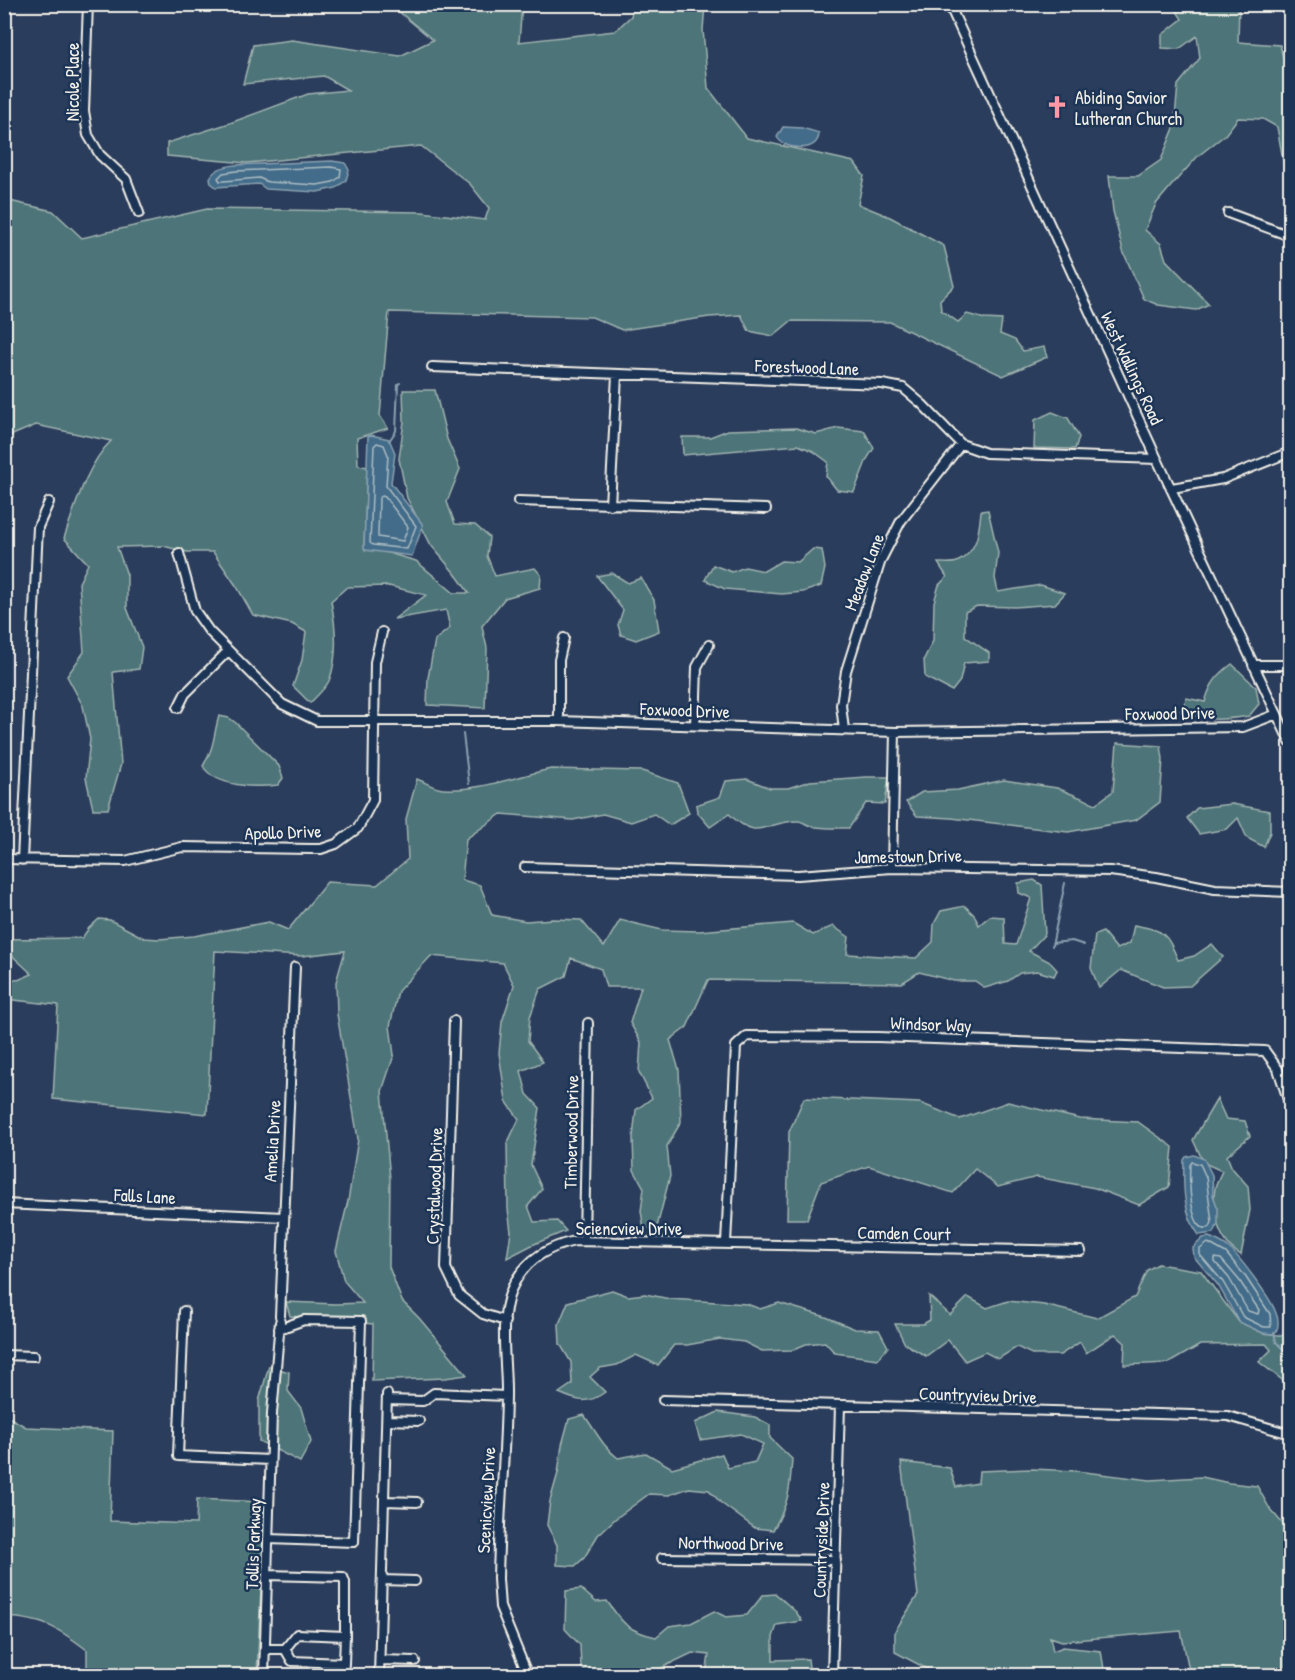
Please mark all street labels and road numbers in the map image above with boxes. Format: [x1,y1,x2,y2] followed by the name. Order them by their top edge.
[60,43,85,121] street label: Nicole Place
[1095,307,1169,429] street label: West Wallings Road
[753,353,860,381] street label: Forestwood Lane
[838,530,890,614] street label: Meadow Lane
[639,696,730,724] street label: Foxwood Drive
[1124,700,1215,726] street label: Foxwood Drive
[244,818,322,846] street label: Apollo Drive
[854,843,962,869] street label: Jamestown Drive
[890,1010,972,1038] street label: Windsor Way
[558,1075,584,1189] street label: Timberwood Drive
[257,1099,287,1183] street label: Amelia Drive
[419,1127,449,1245] street label: Crystalwood Drive
[113,1182,176,1210] street label: Falls Lane
[576,1216,682,1241] street label: Sciencview Drive
[857,1220,952,1246] street label: Camden Court
[919,1380,1037,1410] street label: Countryview Drive
[471,1446,501,1554] street label: Scenicview Drive
[806,1481,836,1599] street label: Countryside Drive
[239,1497,267,1590] street label: Tollis Parkway
[678,1530,784,1556] street label: Northwood Drive

